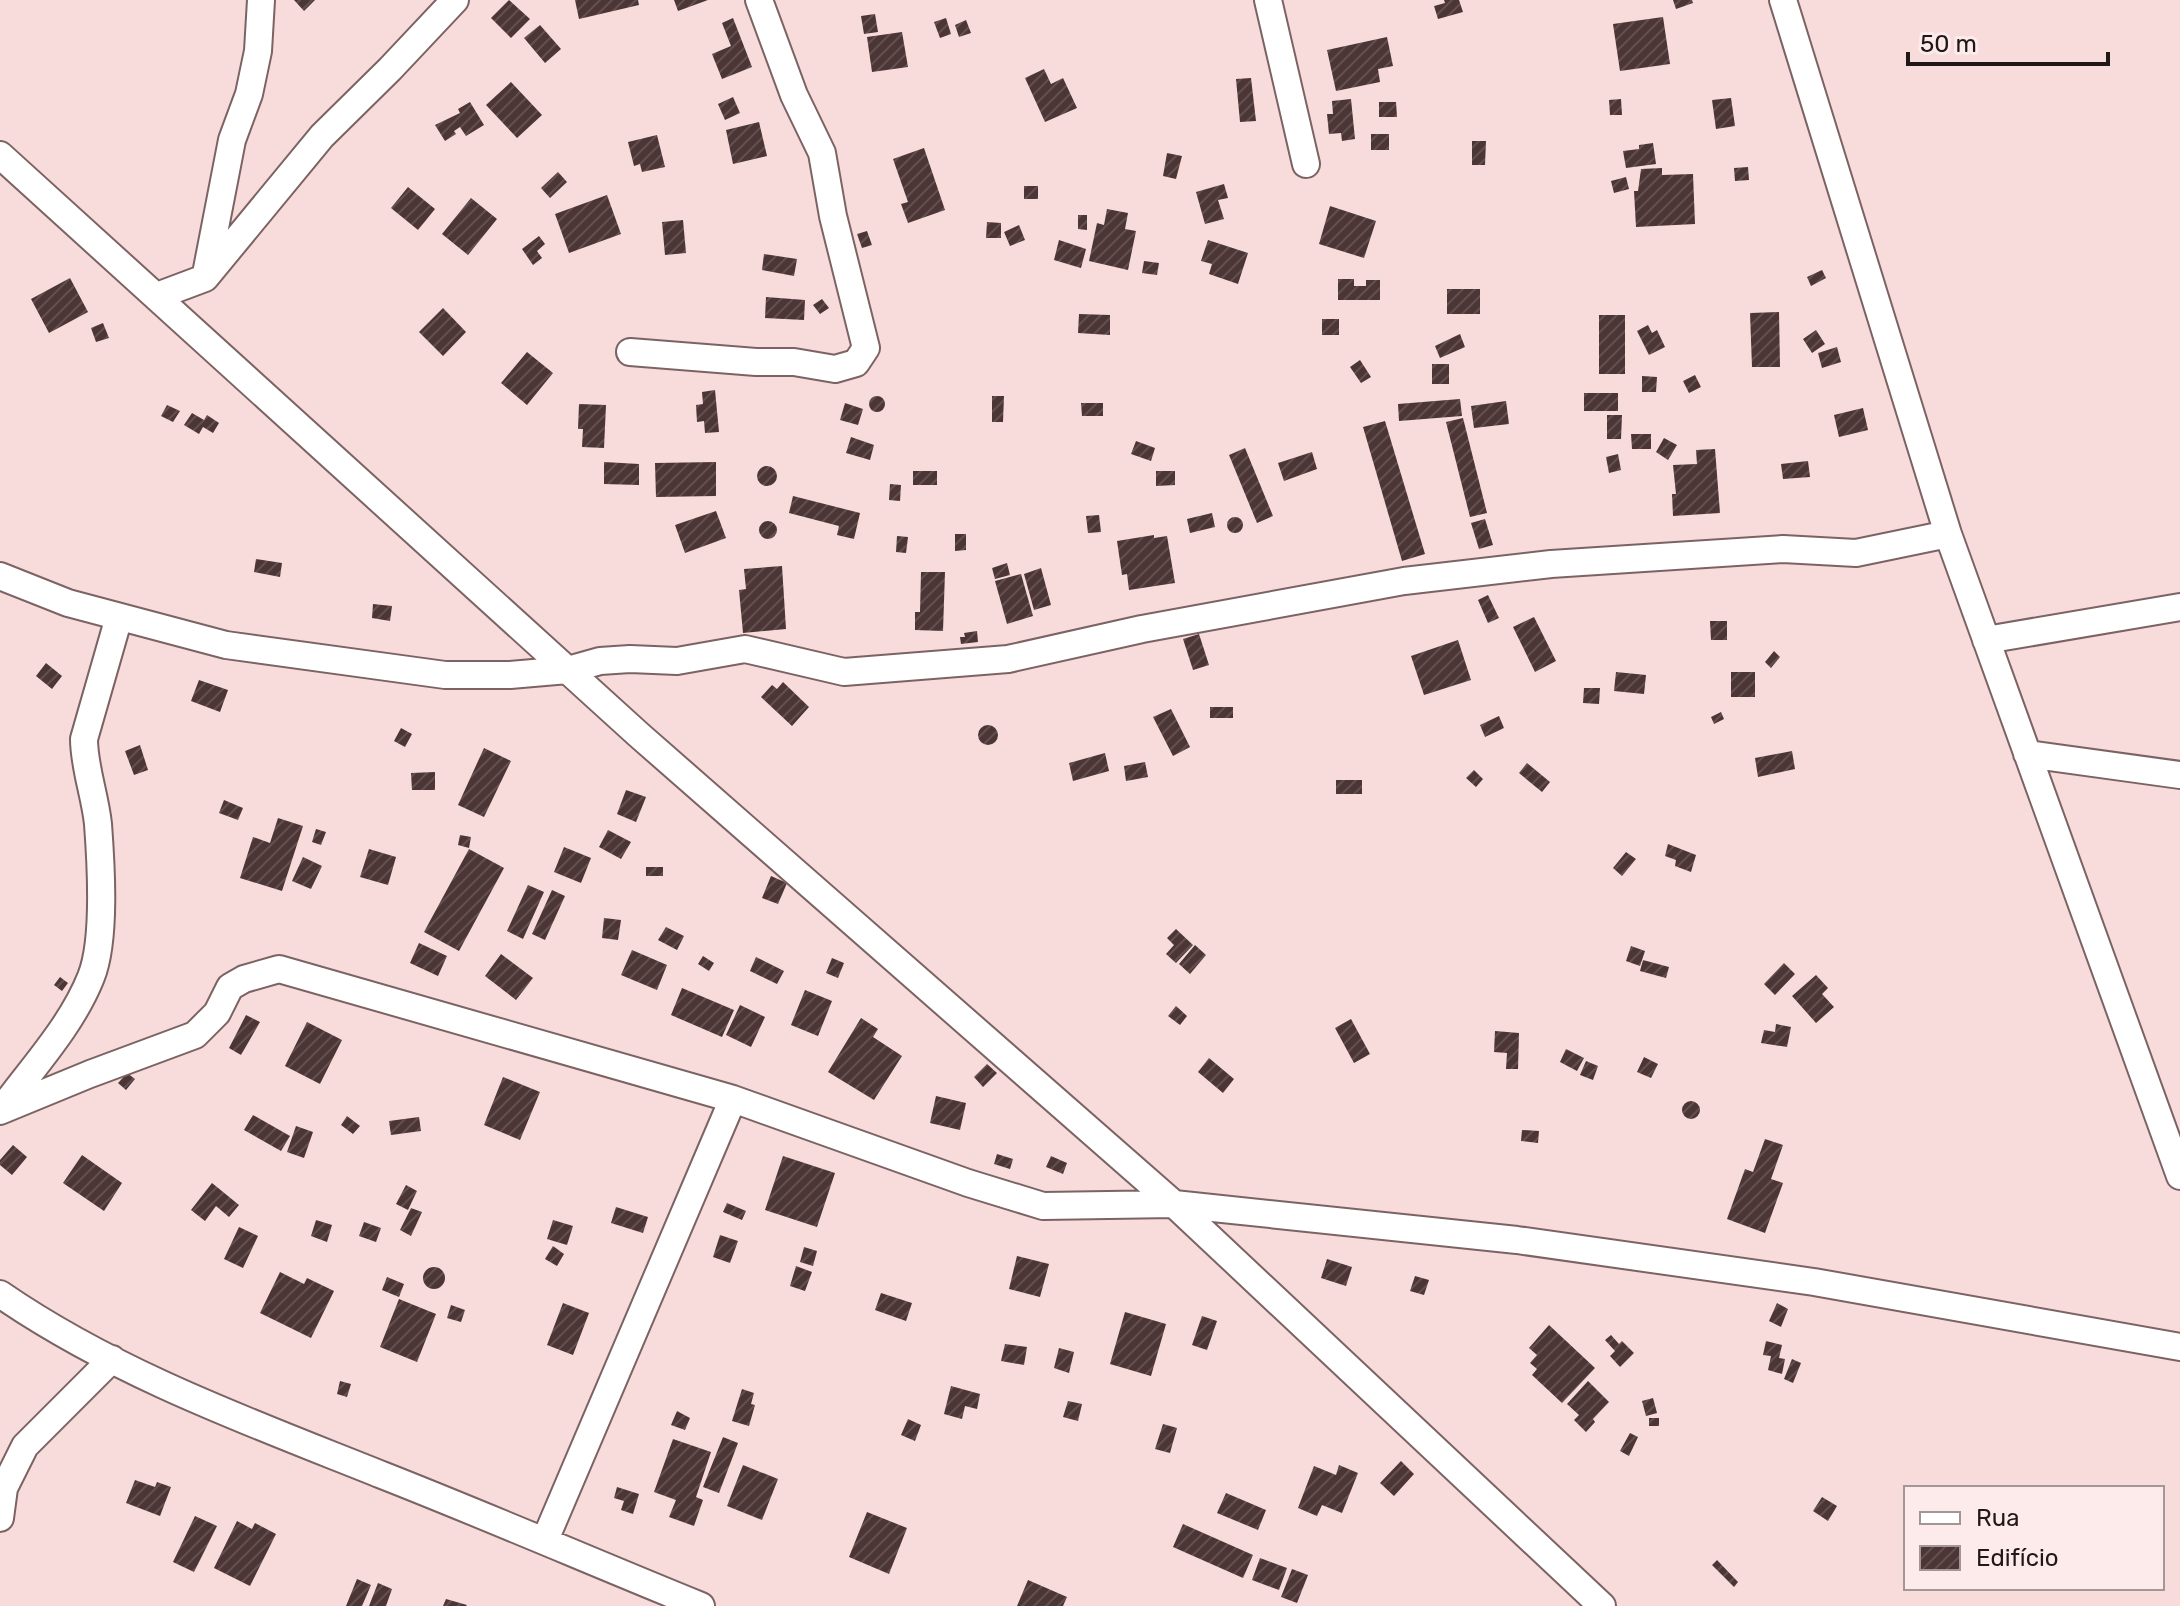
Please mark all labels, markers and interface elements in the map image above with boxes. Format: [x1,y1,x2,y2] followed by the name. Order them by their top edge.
[1908,16,2108,66] scale bar
[1920,30,1977,58] text: 50 m
[1904,1486,2164,1590] legend
[1976,1504,2019,1532] text: Rua
[1976,1544,2059,1572] text: Edifício

